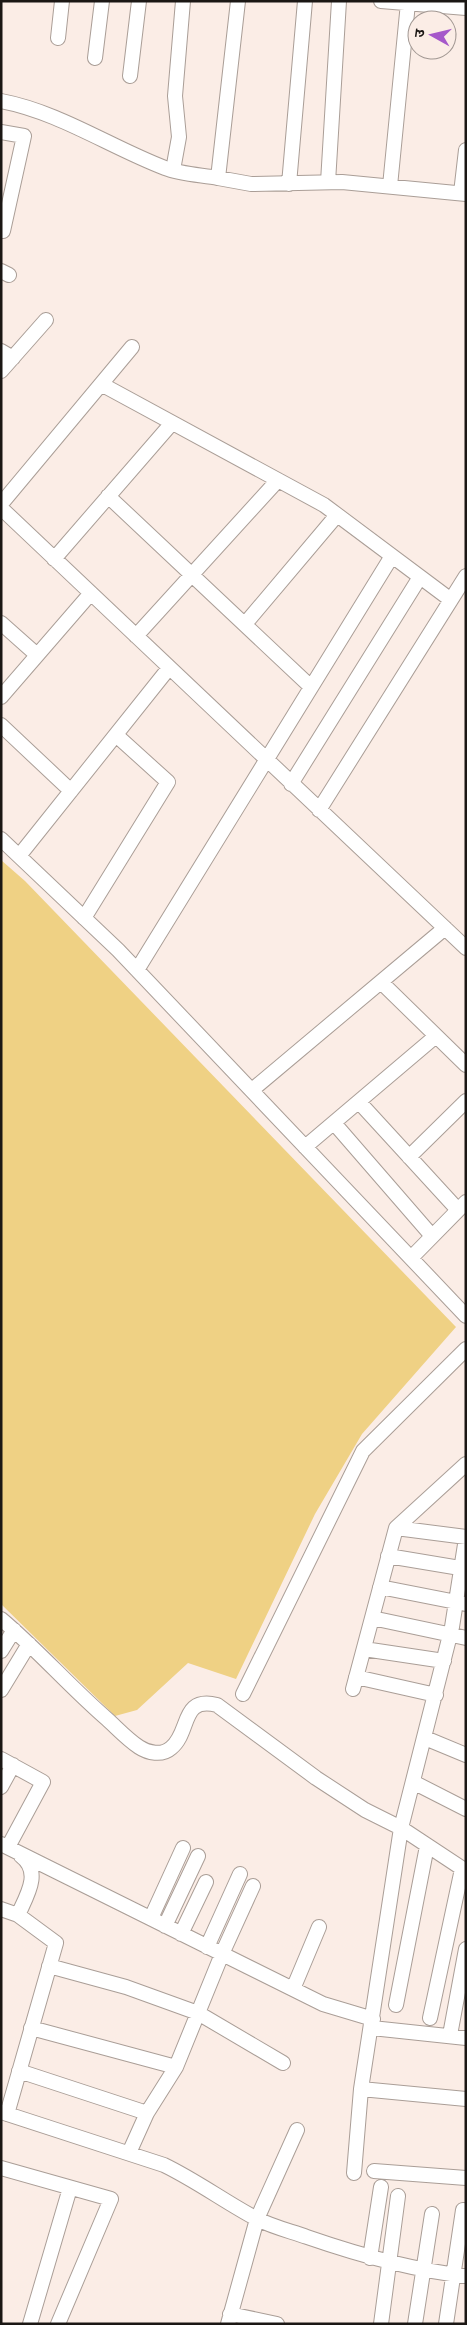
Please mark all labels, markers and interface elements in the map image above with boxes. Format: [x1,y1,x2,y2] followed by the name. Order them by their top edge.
[407,10,457,60] north arrow
[410,27,429,39] text: उ

